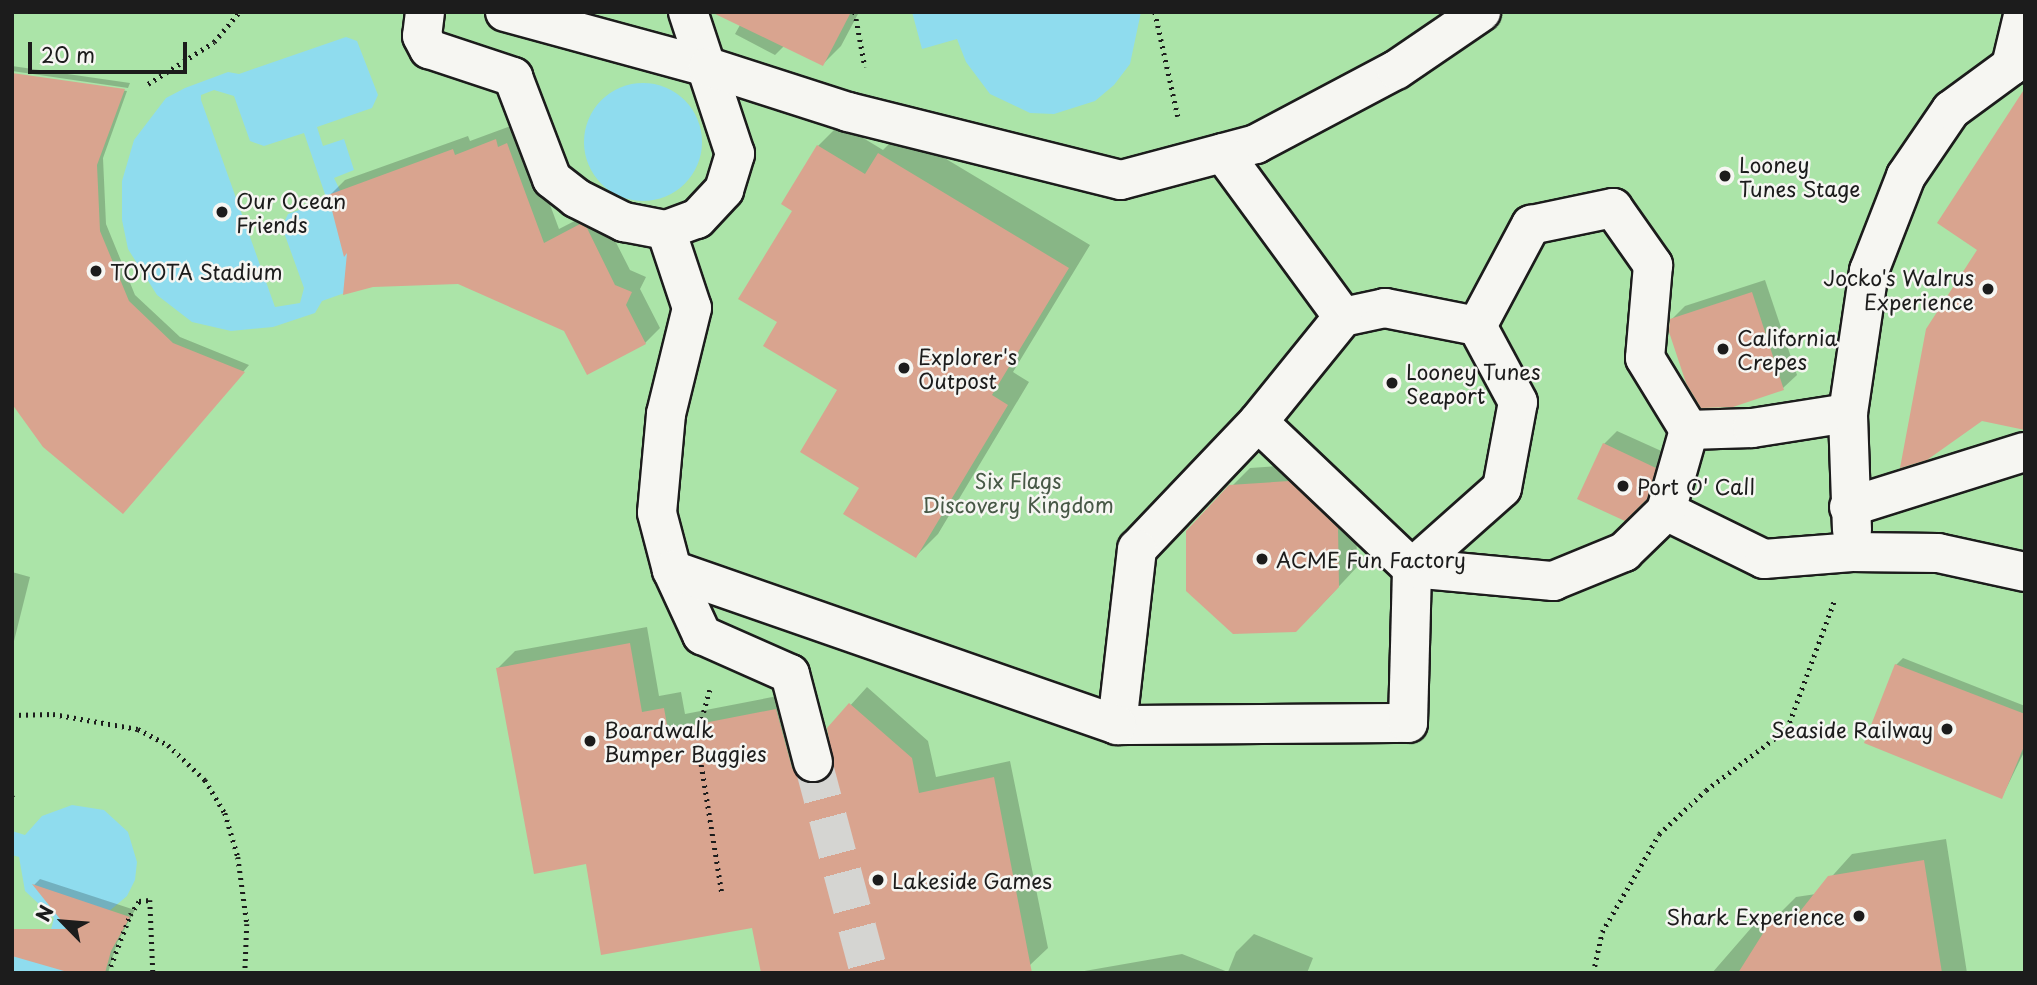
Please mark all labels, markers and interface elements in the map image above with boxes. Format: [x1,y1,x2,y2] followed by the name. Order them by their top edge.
[32,28,191,72] scale bar
[41,38,95,70] text: 20 m
[1739,151,1862,201] place label: Looney Tunes Stage
[1717,168,1733,184] marker: Looney Tunes Stage
[236,187,346,237] place label: Our Ocean Friends
[214,204,230,220] marker: Our Ocean Friends
[110,258,284,284] place label: TOYOTA Stadium
[88,263,104,279] marker: TOYOTA Stadium
[1824,264,1974,314] place label: Jocko's Walrus Experience
[1980,281,1996,297] marker: Jocko's Walrus Experience
[1737,324,1837,374] place label: California Crepes
[1715,341,1731,357] marker: California Crepes
[918,343,1017,393] place label: Explorer's Outpost
[1406,358,1541,408] place label: Looney Tunes Seaport
[896,360,912,376] marker: Explorer's Outpost
[1384,375,1400,391] marker: Looney Tunes Seaport
[923,467,1113,517] park label: Six Flags Discovery Kingdom
[1637,473,1755,499] place label: Port O' Call
[1615,478,1631,494] marker: Port O' Call
[1276,546,1465,572] place label: ACME Fun Factory
[1254,551,1270,567] marker: ACME Fun Factory
[604,716,766,766] place label: Boardwalk Bumper Buggies
[1770,716,1933,742] place label: Seaside Railway
[1939,721,1955,737] marker: Seaside Railway
[582,733,598,749] marker: Boardwalk Bumper Buggies
[892,867,1054,893] place label: Lakeside Games
[870,872,886,888] marker: Lakeside Games
[28,887,98,957] north arrow
[28,900,60,926] text: N
[1666,903,1845,929] place label: Shark Experience
[1851,908,1867,924] marker: Shark Experience

